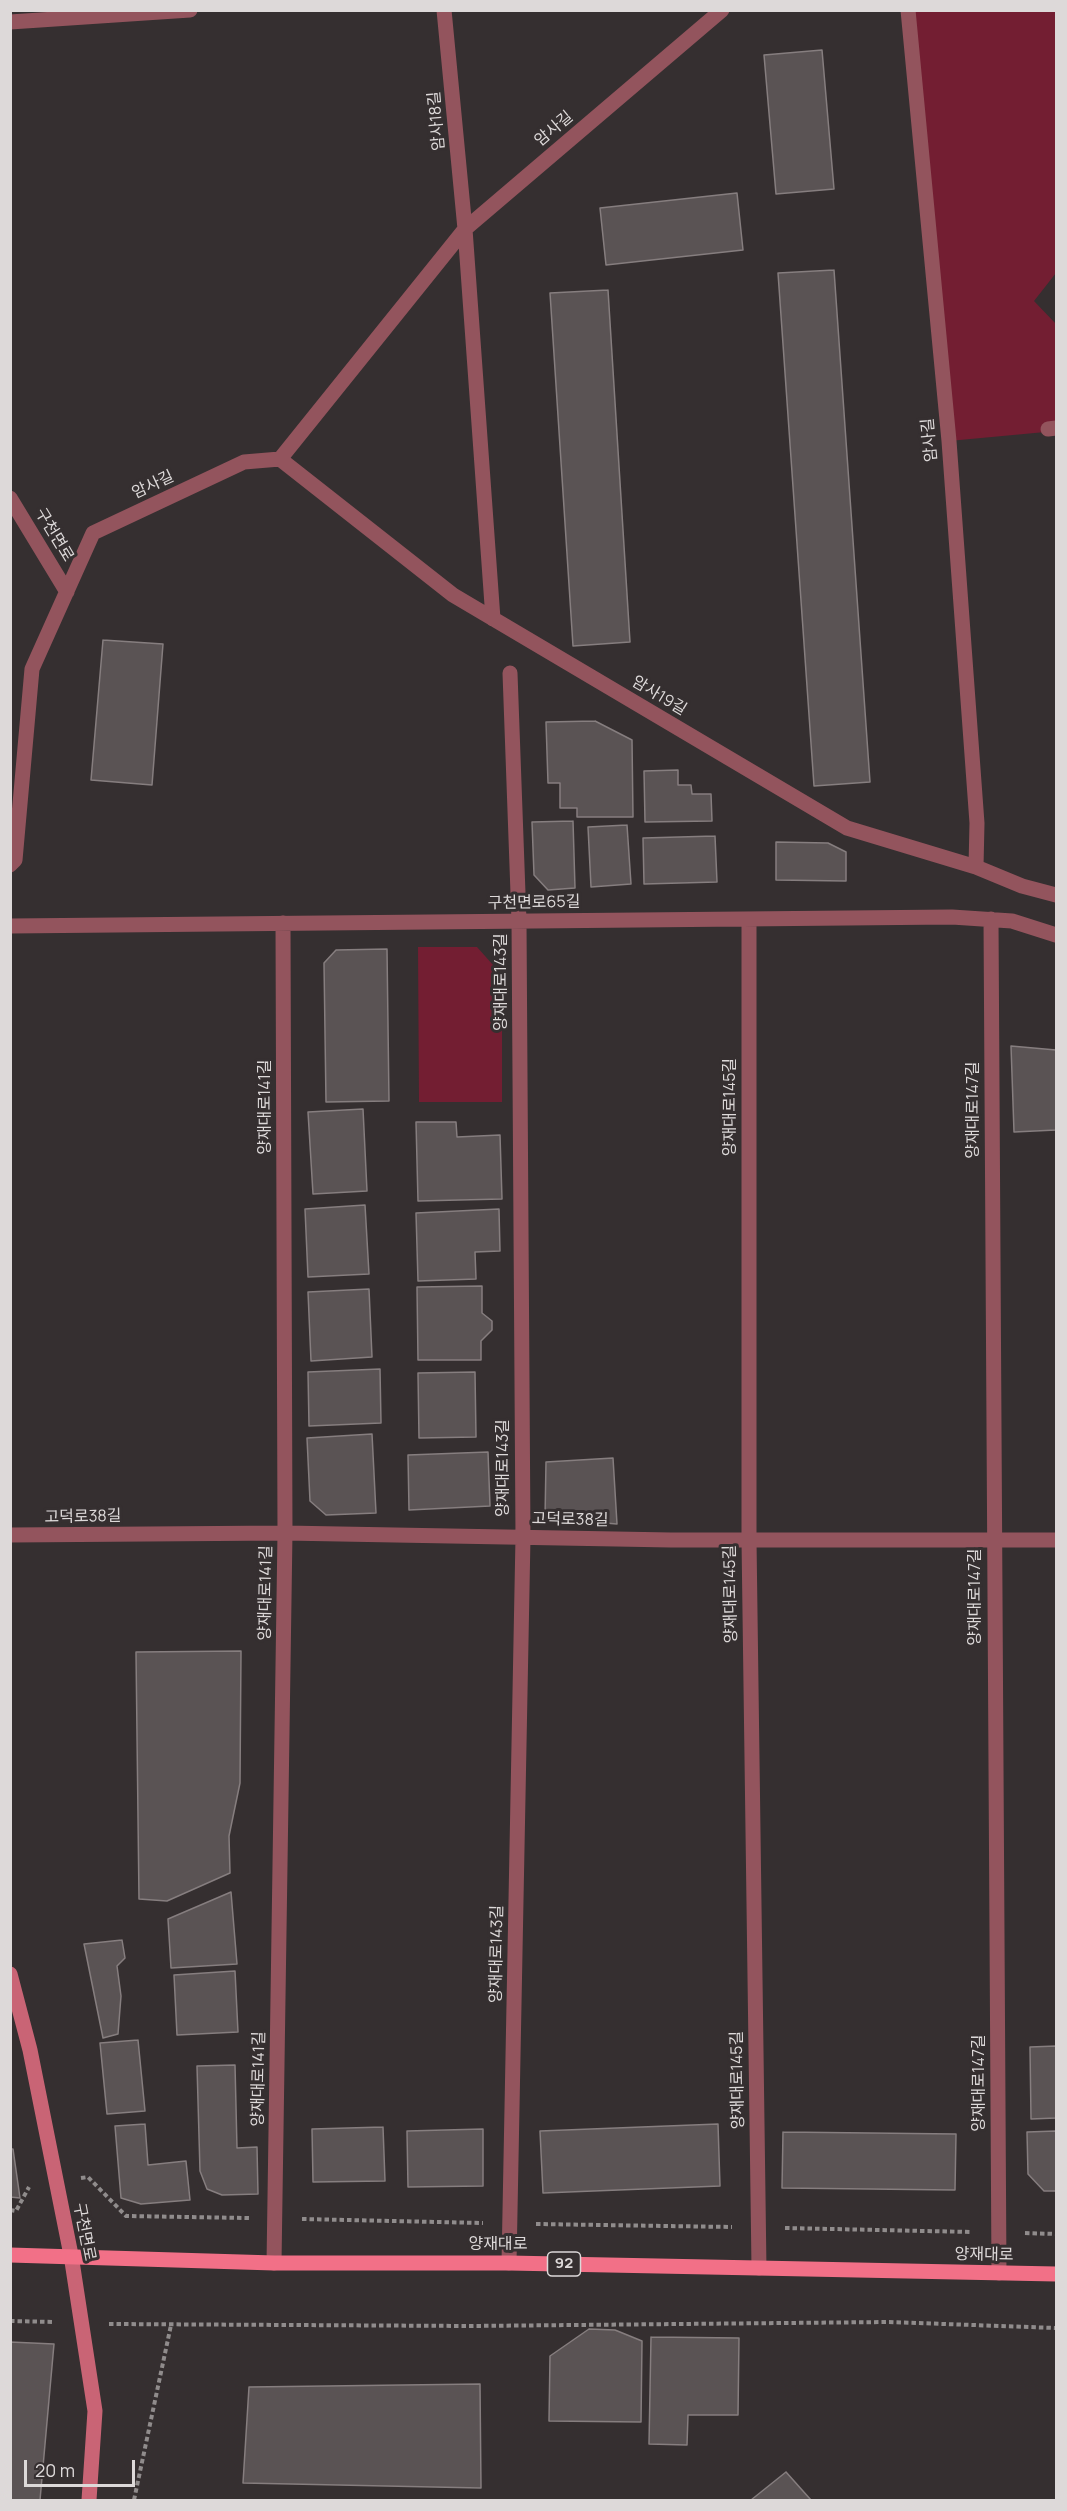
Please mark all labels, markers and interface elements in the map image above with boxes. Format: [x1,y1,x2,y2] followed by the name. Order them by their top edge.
[425,90,449,152] street label: 암사18길
[531,107,577,151] street label: 암사길
[919,417,941,463] street label: 암사길
[129,467,177,503] street label: 암사길
[31,505,77,565] street label: 구천면로
[628,672,690,720] street label: 암사19길
[487,893,581,913] street label: 구천면로65길
[492,933,512,1031] street label: 양재대로143길
[721,1058,741,1156] street label: 양재대로145길
[256,1059,276,1155] street label: 양재대로141길
[964,1061,984,1159] street label: 양재대로147길
[494,1419,514,1517] street label: 양재대로143길
[44,1507,122,1527] street label: 고덕로38길
[531,1510,609,1530] street label: 고덕로38길
[256,1545,276,1641] street label: 양재대로141길
[721,1545,741,1643] street label: 양재대로145길
[966,1548,986,1646] street label: 양재대로147길
[487,1905,507,2003] street label: 양재대로143길
[249,2031,269,2127] street label: 양재대로141길
[728,2031,748,2129] street label: 양재대로145길
[970,2034,990,2132] street label: 양재대로147길
[69,2201,99,2263] street label: 구천면로
[469,2235,527,2255] street label: 양재대로
[954,2245,1014,2265] street label: 양재대로
[548,2252,580,2276] road number: 92
[27,2448,138,2486] scale bar
[35,2458,75,2482] text: 20 m

